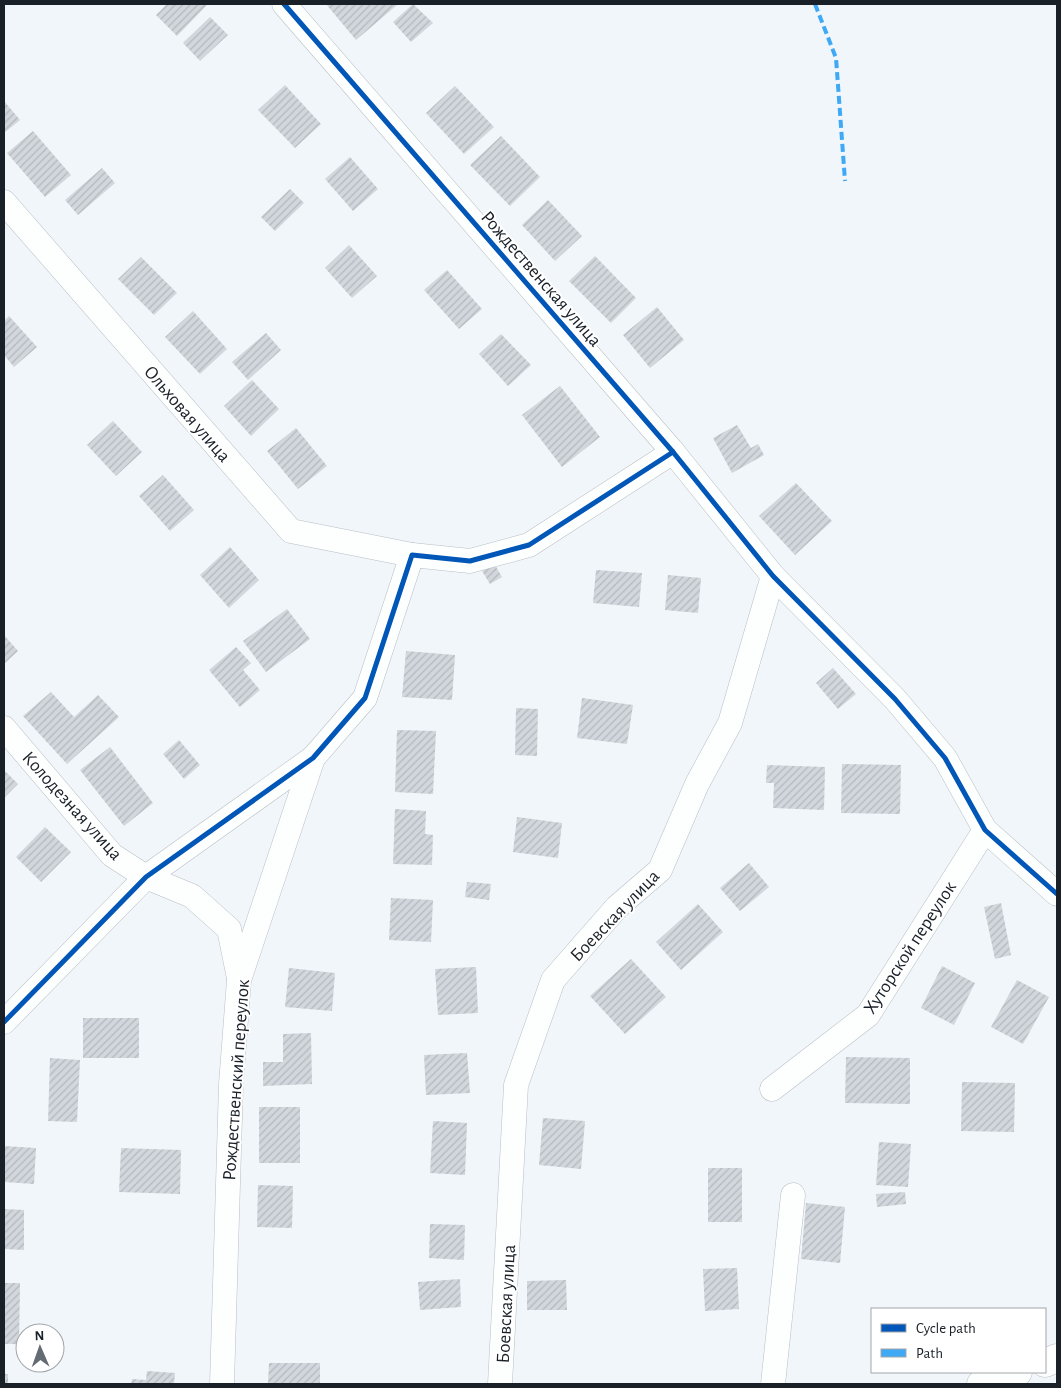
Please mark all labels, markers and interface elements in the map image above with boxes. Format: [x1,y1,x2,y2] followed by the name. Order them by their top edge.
[477,208,605,351] street label: Рождественская улица
[140,362,234,466] street label: Ольховая улица
[18,748,126,864] street label: Колодезная улица
[567,866,664,966] street label: Боевская улица
[860,878,960,1017] street label: Хуторской переулок
[220,979,253,1181] street label: Рождественский переулок
[494,1244,519,1364] street label: Боевская улица
[871,1308,1046,1373] legend
[916,1321,976,1336] text: Cycle path
[15,1323,65,1373] north arrow
[34,1329,45,1343] text: N
[916,1346,943,1361] text: Path

